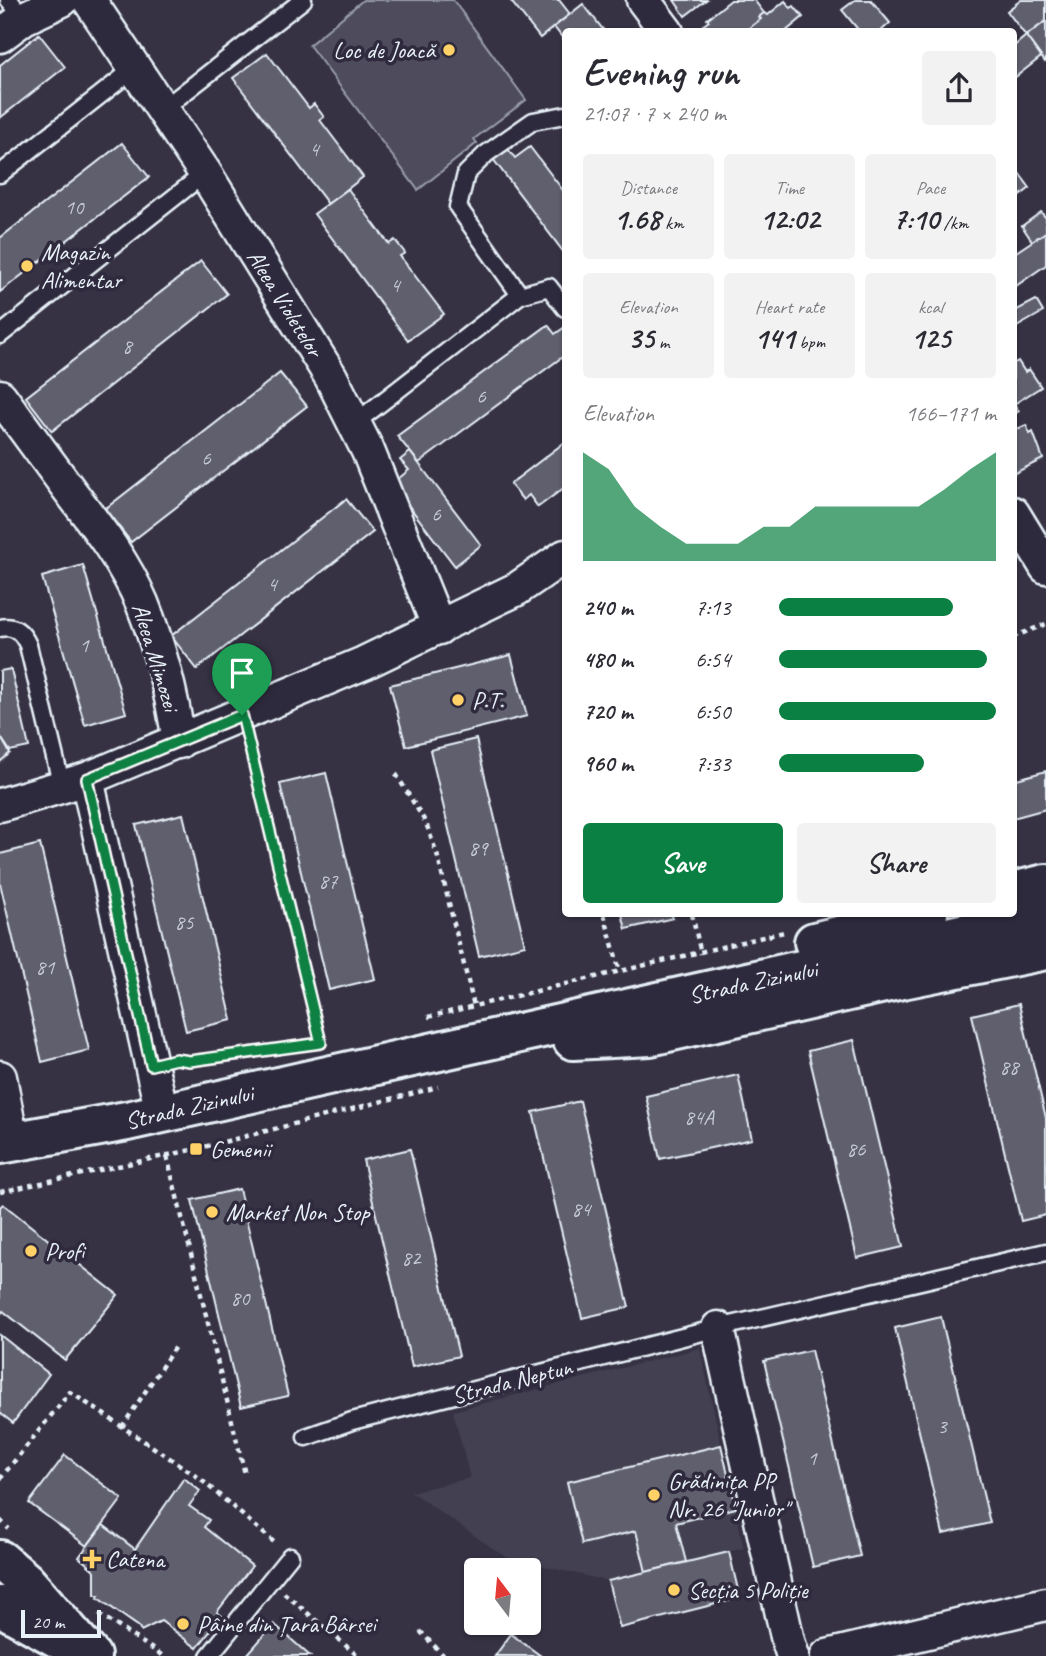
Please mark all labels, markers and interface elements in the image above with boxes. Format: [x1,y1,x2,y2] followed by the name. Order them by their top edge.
[333,35,438,65] place label: Loc de Joacă
[441,42,457,58] marker: Loc de Joacă
[583,49,739,96] text: Evening run
[922,51,996,125] button: share
[583,99,726,128] text: 21:07 · 7 × 240 m
[309,136,321,162] house number: 4
[620,176,677,200] text: Distance
[775,176,804,200] text: Time
[916,176,945,200] text: Pace
[65,194,85,220] house number: 10
[613,200,660,238] text: 1.68
[760,200,819,238] text: 12:02
[893,200,939,238] text: 7:10
[660,211,684,235] text: km
[939,211,968,235] text: /km
[41,237,124,295] place label: Magazin Alimentar
[240,244,331,364] street label: Aleea Violetelor
[19,258,35,274] marker: Magazin Alimentar
[390,272,402,298] house number: 4
[619,295,678,319] text: Elevation
[755,295,824,319] text: Heart rate
[918,295,943,319] text: kcal
[628,319,654,357] text: 35
[754,319,794,357] text: 141
[910,319,951,357] text: 125
[654,330,669,354] text: m
[794,330,825,354] text: bpm
[122,333,134,359] house number: 8
[476,383,486,409] house number: 6
[583,399,654,428] text: Elevation
[905,399,996,428] text: 166–171 m
[201,445,211,471] house number: 6
[431,501,441,527] house number: 6
[267,571,279,597] house number: 4
[583,593,633,622] text: 240 m
[695,593,731,622] text: 7:13
[125,599,187,717] street label: Aleea Mimozei
[79,632,90,658] house number: 1
[212,643,272,715] pin
[583,645,633,674] text: 480 m
[695,645,731,674] text: 6:54
[223,654,261,692] icon: arrive
[472,685,504,715] place label: P.T.
[450,692,466,708] marker: P.T.
[583,697,633,726] text: 720 m
[695,697,731,726] text: 6:50
[583,749,633,778] text: 960 m
[695,749,731,778] text: 7:33
[583,823,783,903] button: Save
[797,823,996,903] button: Share
[469,835,489,861] house number: 89
[319,868,339,894] house number: 87
[175,909,195,935] house number: 85
[686,953,822,1010] street label: Strada Zizinului
[36,954,56,980] house number: 81
[1000,1054,1021,1080] house number: 88
[122,1077,258,1136] street label: Strada Zizinului
[684,1104,715,1130] house number: 84A
[210,1134,273,1164] place label: Gemenii
[847,1136,866,1162] house number: 86
[188,1141,204,1157] marker: Gemenii
[572,1196,593,1222] house number: 84
[226,1197,371,1227] place label: Market Non Stop
[204,1204,220,1220] marker: Market Non Stop
[45,1236,87,1266] place label: Profi
[23,1243,39,1259] marker: Profi
[402,1245,422,1271] house number: 82
[231,1285,251,1311] house number: 80
[449,1351,576,1410] street label: Strada Neptun
[937,1413,948,1439] house number: 3
[807,1445,818,1471] house number: 1
[668,1466,794,1524] place label: Grădinița PP Nr. 26 "Junior"
[646,1487,662,1503] marker: Grădinița PP Nr. 26 "Junior"
[106,1544,166,1574] place label: Catena
[84,1551,100,1567] marker: Catena
[464,1558,541,1634] north arrow
[464,1558,541,1635] map controls
[688,1575,810,1605] place label: Secția 5 Poliție
[666,1582,682,1598] marker: Secția 5 Poliție
[21,1607,102,1639] scale bar
[197,1609,378,1639] place label: Pâine din Țara Bârsei
[32,1610,64,1634] text: 20 m
[175,1616,191,1632] marker: Pâine din Țara Bârsei

